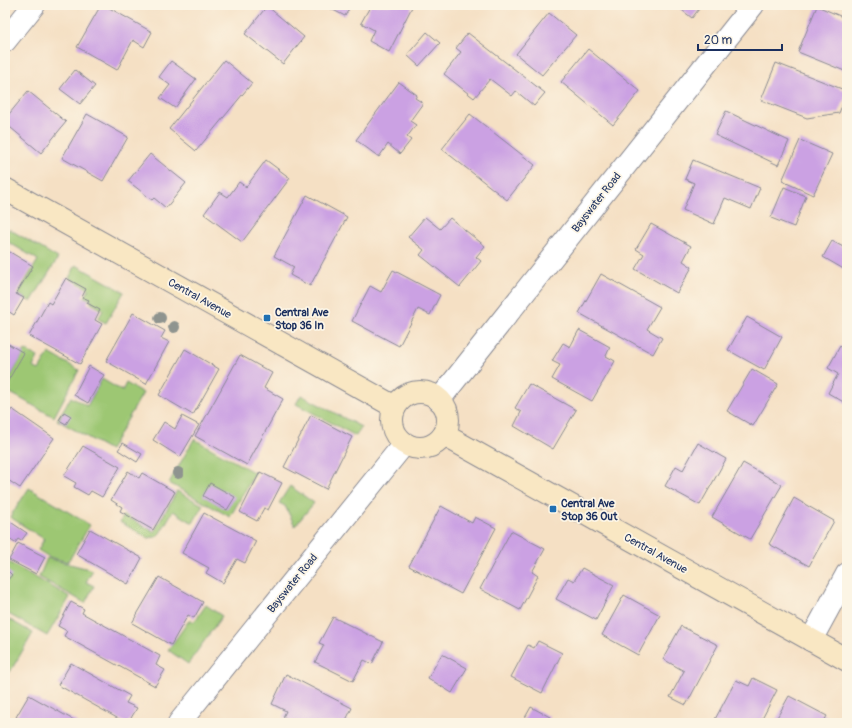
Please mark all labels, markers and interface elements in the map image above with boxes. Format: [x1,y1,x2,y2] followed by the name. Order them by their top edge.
[698,26,782,52] scale bar
[704,33,733,48] text: 20 m
[569,170,624,235] street label: Bayswater Road
[166,276,234,321] street label: Central Avenue
[275,306,329,332] place label: Central Ave Stop 36 In
[262,313,272,323] marker: Central Ave Stop 36 In
[561,497,618,523] place label: Central Ave Stop 36 Out
[548,504,558,514] marker: Central Ave Stop 36 Out
[622,531,690,576] street label: Central Avenue
[265,551,320,615] street label: Bayswater Road

